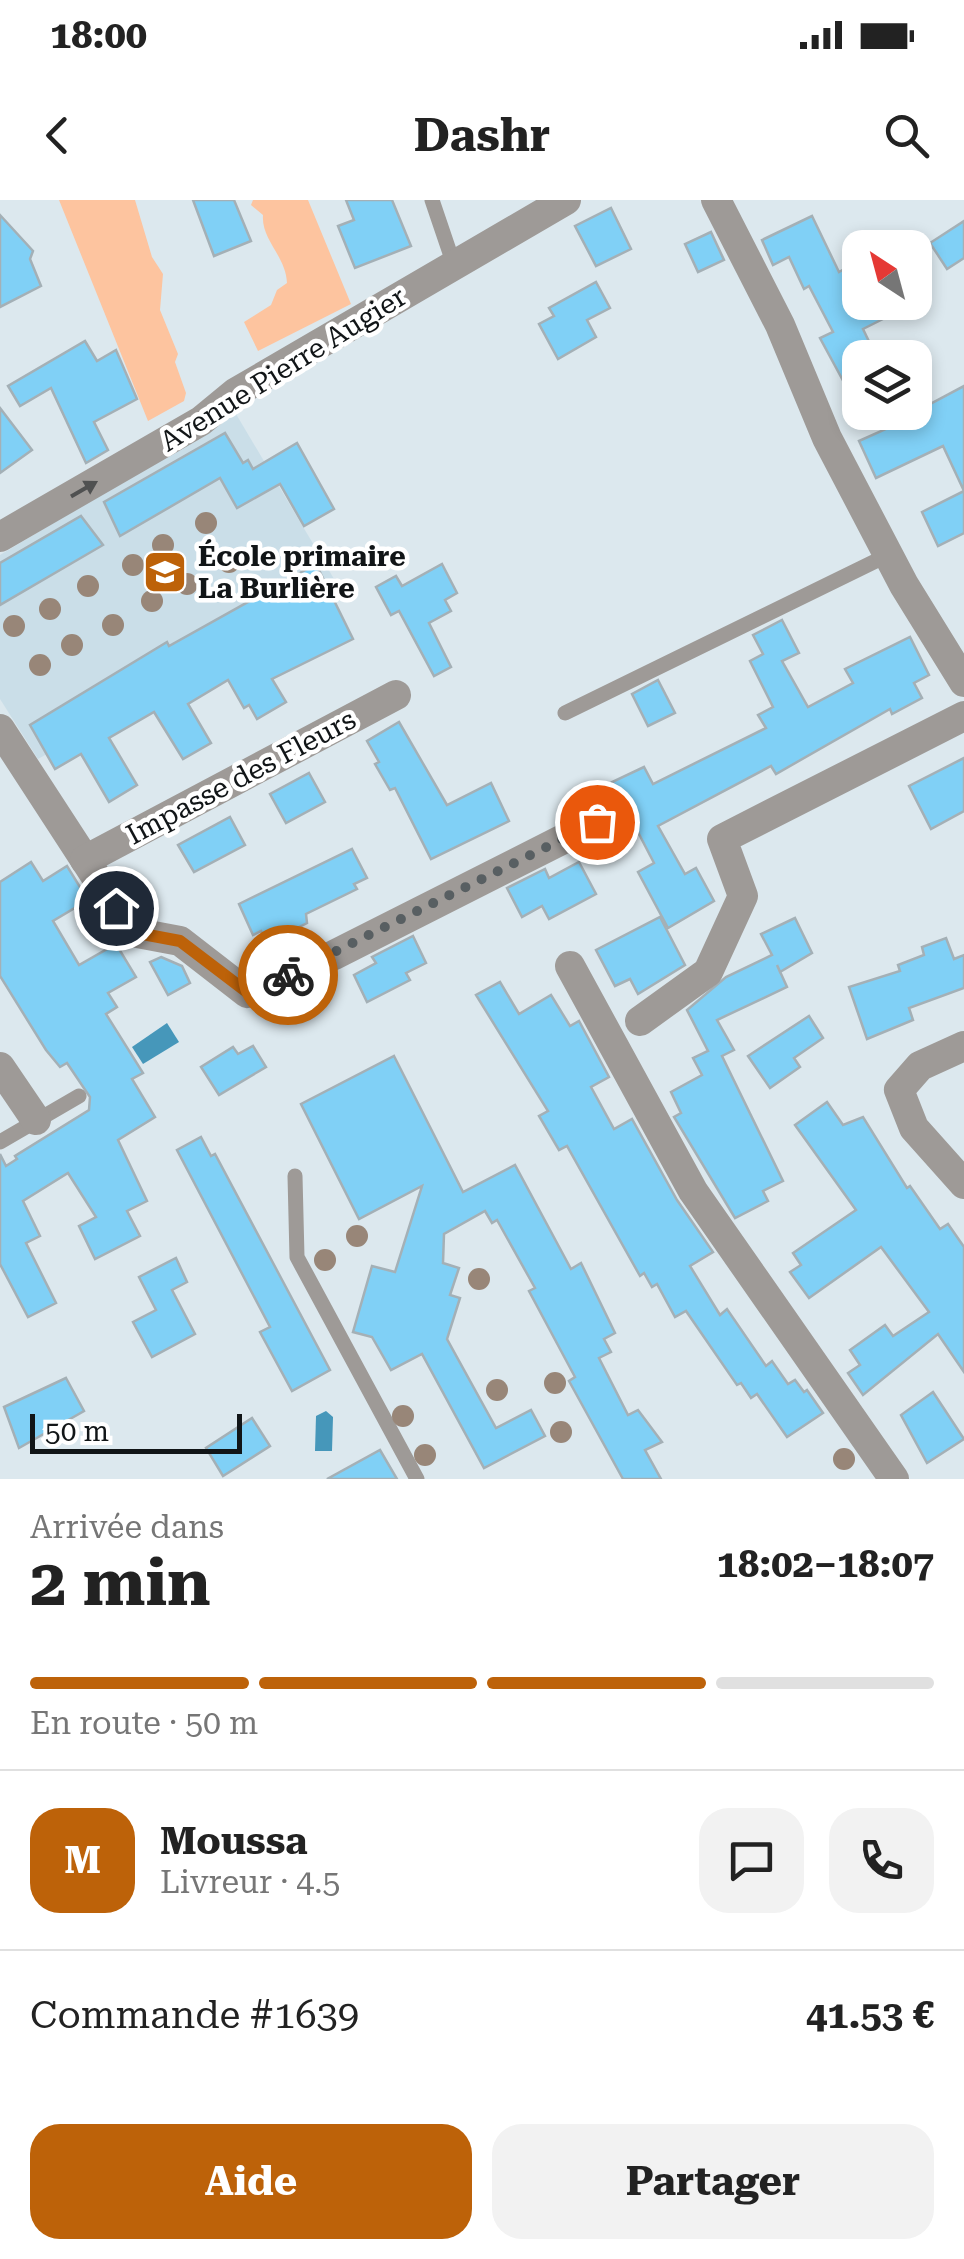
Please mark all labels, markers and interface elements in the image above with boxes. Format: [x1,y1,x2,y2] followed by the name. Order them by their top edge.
[50,13,147,57] text: 18:00
[30,108,85,163] icon: back
[879,108,934,163] icon: search
[414,109,550,162] text: Dashr
[842,230,932,320] north arrow
[842,230,932,430] map controls
[154,280,412,458] street label: Avenue Pierre Augier
[842,340,932,430] button: layers
[70,480,99,497] one-way arrow
[198,539,406,605] place label: École primaire La Burlière
[142,549,188,595] school or university icon: École primaire La Burlière
[121,703,361,851] street label: Impasse des Fleurs
[555,780,640,865] pin
[570,795,625,850] icon: bag
[74,866,159,951] pin
[89,881,144,936] icon: home
[238,925,338,1025] courier
[261,948,316,1003] icon: bike
[30,1409,242,1454] scale bar
[45,1415,109,1448] text: 50 m
[30,1508,224,1546] text: Arrivée dans
[717,1542,934,1586] text: 18:02–18:07
[30,1545,211,1621] text: 2 min
[30,1704,258,1742] text: En route · 50 m
[699,1808,804,1913] button: chat
[829,1808,934,1913] button: phone
[160,1819,308,1863] text: Moussa
[64,1838,101,1882] text: M
[160,1863,340,1901] text: Livreur · 4.5
[30,1993,359,2037] text: Commande #1639
[806,1993,934,2037] text: 41.53 €
[30,2124,472,2239] button: Aide
[492,2124,934,2239] button: Partager

